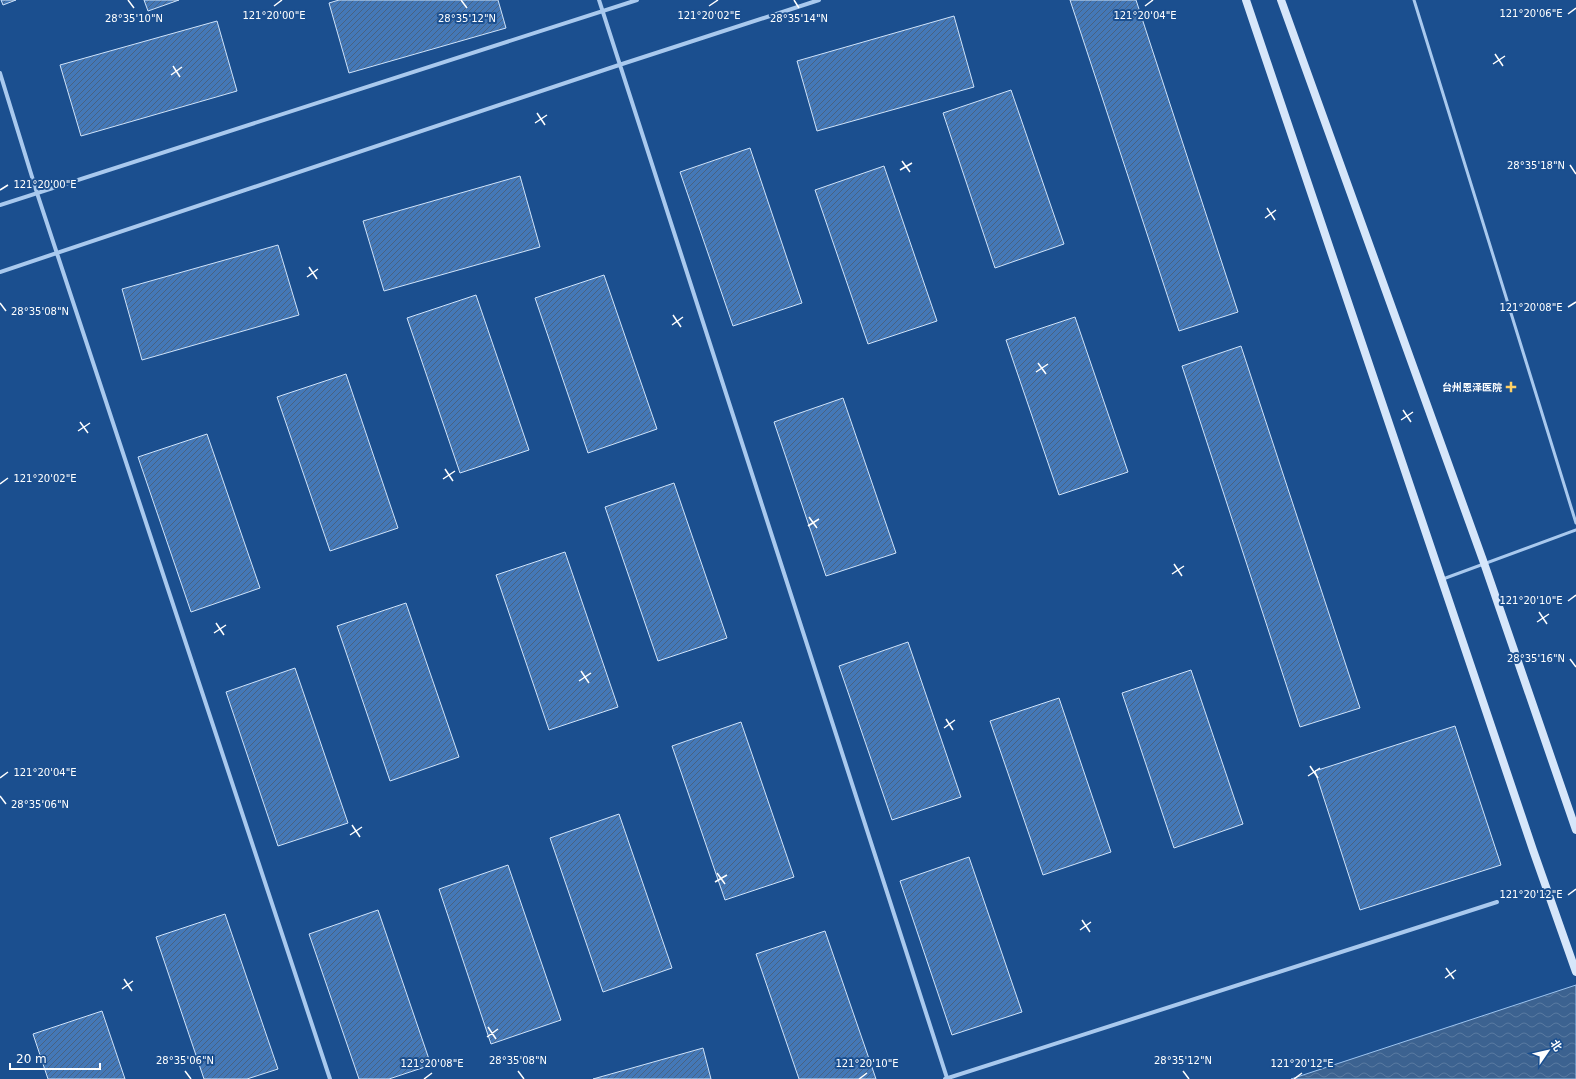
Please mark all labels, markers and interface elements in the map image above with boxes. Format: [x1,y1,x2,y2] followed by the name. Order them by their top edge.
[1499,8,1563,19] text: 121°20'06"E
[242,10,306,21] text: 121°20'00"E
[677,10,741,21] text: 121°20'02"E
[1113,10,1177,21] text: 121°20'04"E
[105,13,163,24] text: 28°35'10"N
[438,13,496,24] text: 28°35'12"N
[770,13,828,24] text: 28°35'14"N
[1507,160,1565,171] text: 28°35'18"N
[13,179,77,190] text: 121°20'00"E
[1499,302,1563,313] text: 121°20'08"E
[11,306,69,317] text: 28°35'08"N
[1442,381,1502,393] place label: 台州恩泽医院
[1505,381,1517,393] marker: 台州恩泽医院
[13,473,77,484] text: 121°20'02"E
[1499,595,1563,606] text: 121°20'10"E
[1507,653,1565,664] text: 28°35'16"N
[13,767,77,778] text: 121°20'04"E
[11,799,69,810] text: 28°35'06"N
[1499,889,1563,900] text: 121°20'12"E
[1528,1031,1568,1071] north arrow
[1547,1037,1564,1054] text: 北
[10,1045,100,1071] scale bar
[16,1052,47,1066] text: 20 m
[156,1055,214,1066] text: 28°35'06"N
[489,1055,547,1066] text: 28°35'08"N
[1154,1055,1212,1066] text: 28°35'12"N
[400,1058,464,1069] text: 121°20'08"E
[835,1058,899,1069] text: 121°20'10"E
[1270,1058,1334,1069] text: 121°20'12"E

